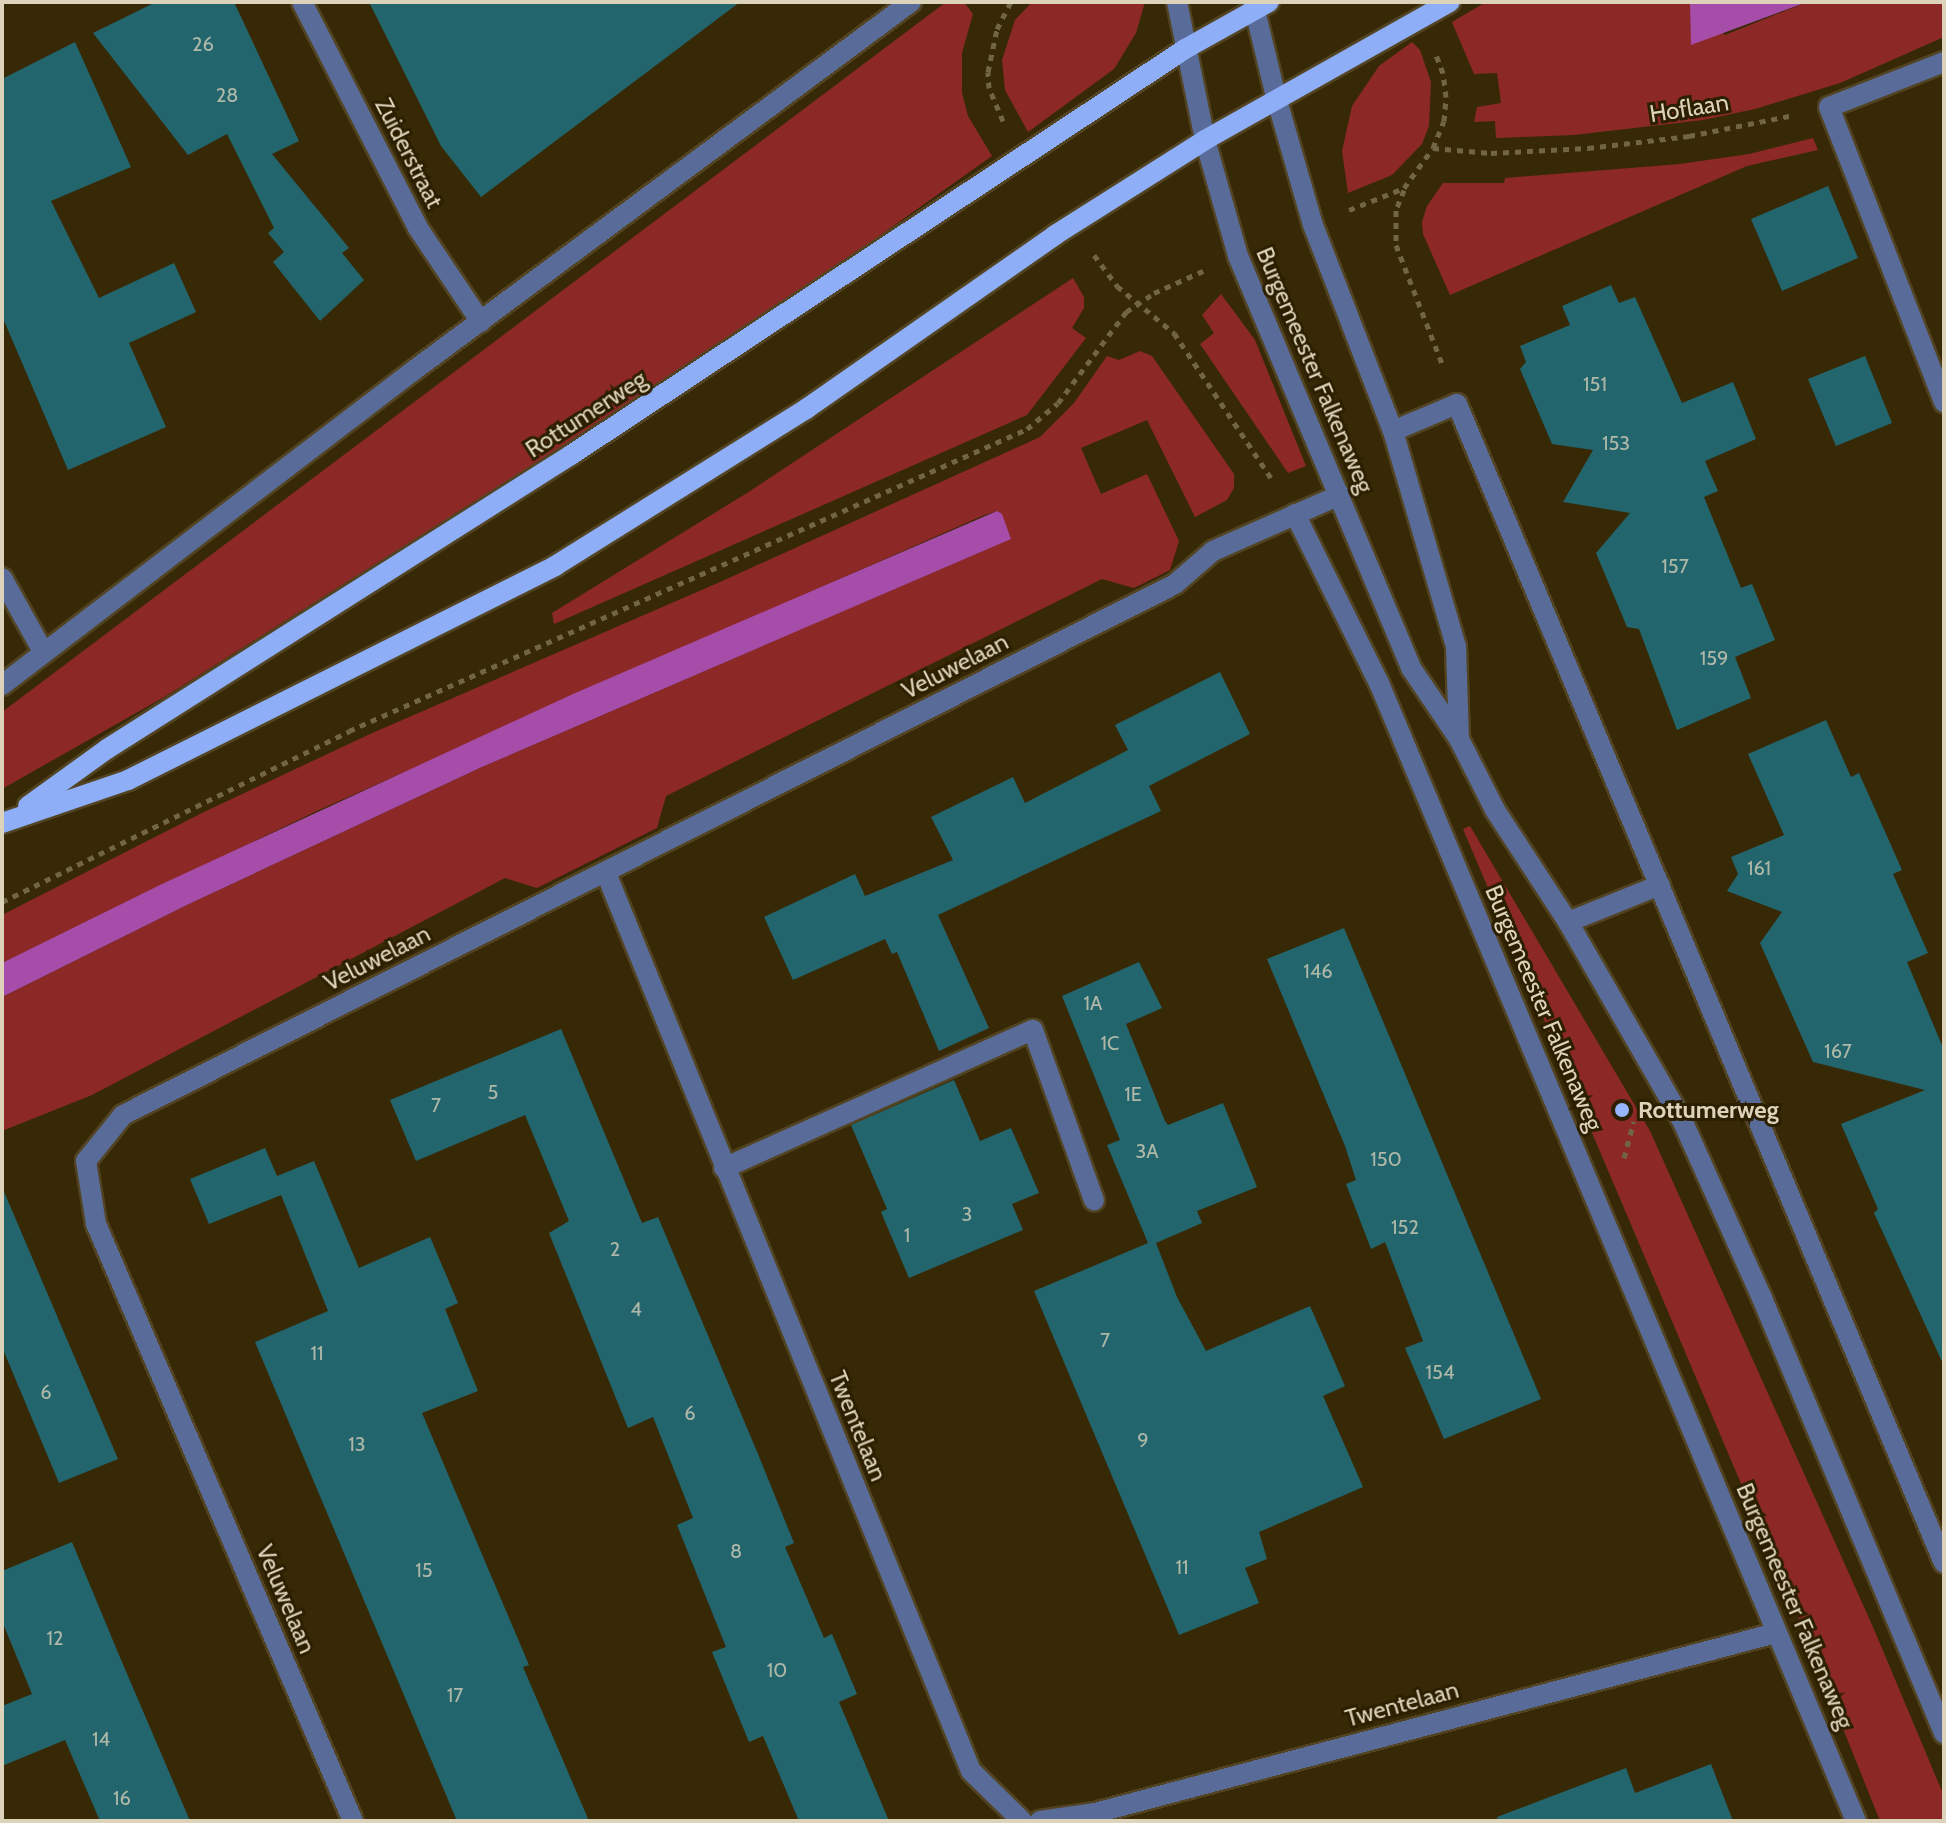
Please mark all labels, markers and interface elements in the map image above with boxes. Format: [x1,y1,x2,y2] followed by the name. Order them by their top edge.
[192,32,214,56] house number: 26
[216,83,238,107] house number: 28
[1647,88,1731,128] street label: Hoflaan
[369,93,449,213] street label: Zuiderstraat
[1250,243,1380,497] street label: Burgemeester Falkenaweg
[520,364,652,464] street label: Rottumerweg
[1583,372,1607,396] house number: 151
[1602,431,1630,455] house number: 153
[1661,554,1689,578] house number: 157
[897,627,1013,705] street label: Veluwelaan
[1700,646,1728,670] house number: 159
[1747,856,1771,880] house number: 161
[1479,881,1609,1135] street label: Burgemeester Falkenaweg
[319,919,435,997] street label: Veluwelaan
[1303,959,1333,983] house number: 146
[1084,991,1102,1015] house number: 1A
[1101,1031,1119,1055] house number: 1C
[1824,1039,1852,1063] house number: 167
[488,1080,498,1104] house number: 5
[1124,1082,1142,1106] house number: 1E
[431,1093,441,1117] house number: 7
[1638,1096,1779,1124] place label: Rottumerweg
[1613,1101,1631,1119] marker: Rottumerweg
[1135,1139,1159,1163] house number: 3A
[1370,1147,1402,1171] house number: 150
[962,1202,972,1226] house number: 3
[1391,1215,1419,1239] house number: 152
[904,1223,910,1247] house number: 1
[610,1237,620,1261] house number: 2
[630,1297,642,1321] house number: 4
[1100,1328,1110,1352] house number: 7
[310,1341,324,1365] house number: 11
[1426,1360,1454,1384] house number: 154
[823,1367,893,1485] street label: Twentelaan
[40,1380,52,1404] house number: 6
[684,1401,696,1425] house number: 6
[1137,1428,1149,1452] house number: 9
[348,1432,366,1456] house number: 13
[1730,1479,1860,1733] street label: Burgemeester Falkenaweg
[730,1539,742,1563] house number: 8
[250,1540,322,1658] street label: Veluwelaan
[1175,1555,1189,1579] house number: 11
[415,1558,433,1582] house number: 15
[47,1626,63,1650] house number: 12
[767,1658,787,1682] house number: 10
[1342,1675,1462,1733] street label: Twentelaan
[447,1683,463,1707] house number: 17
[92,1727,110,1751] house number: 14
[113,1786,131,1810] house number: 16

